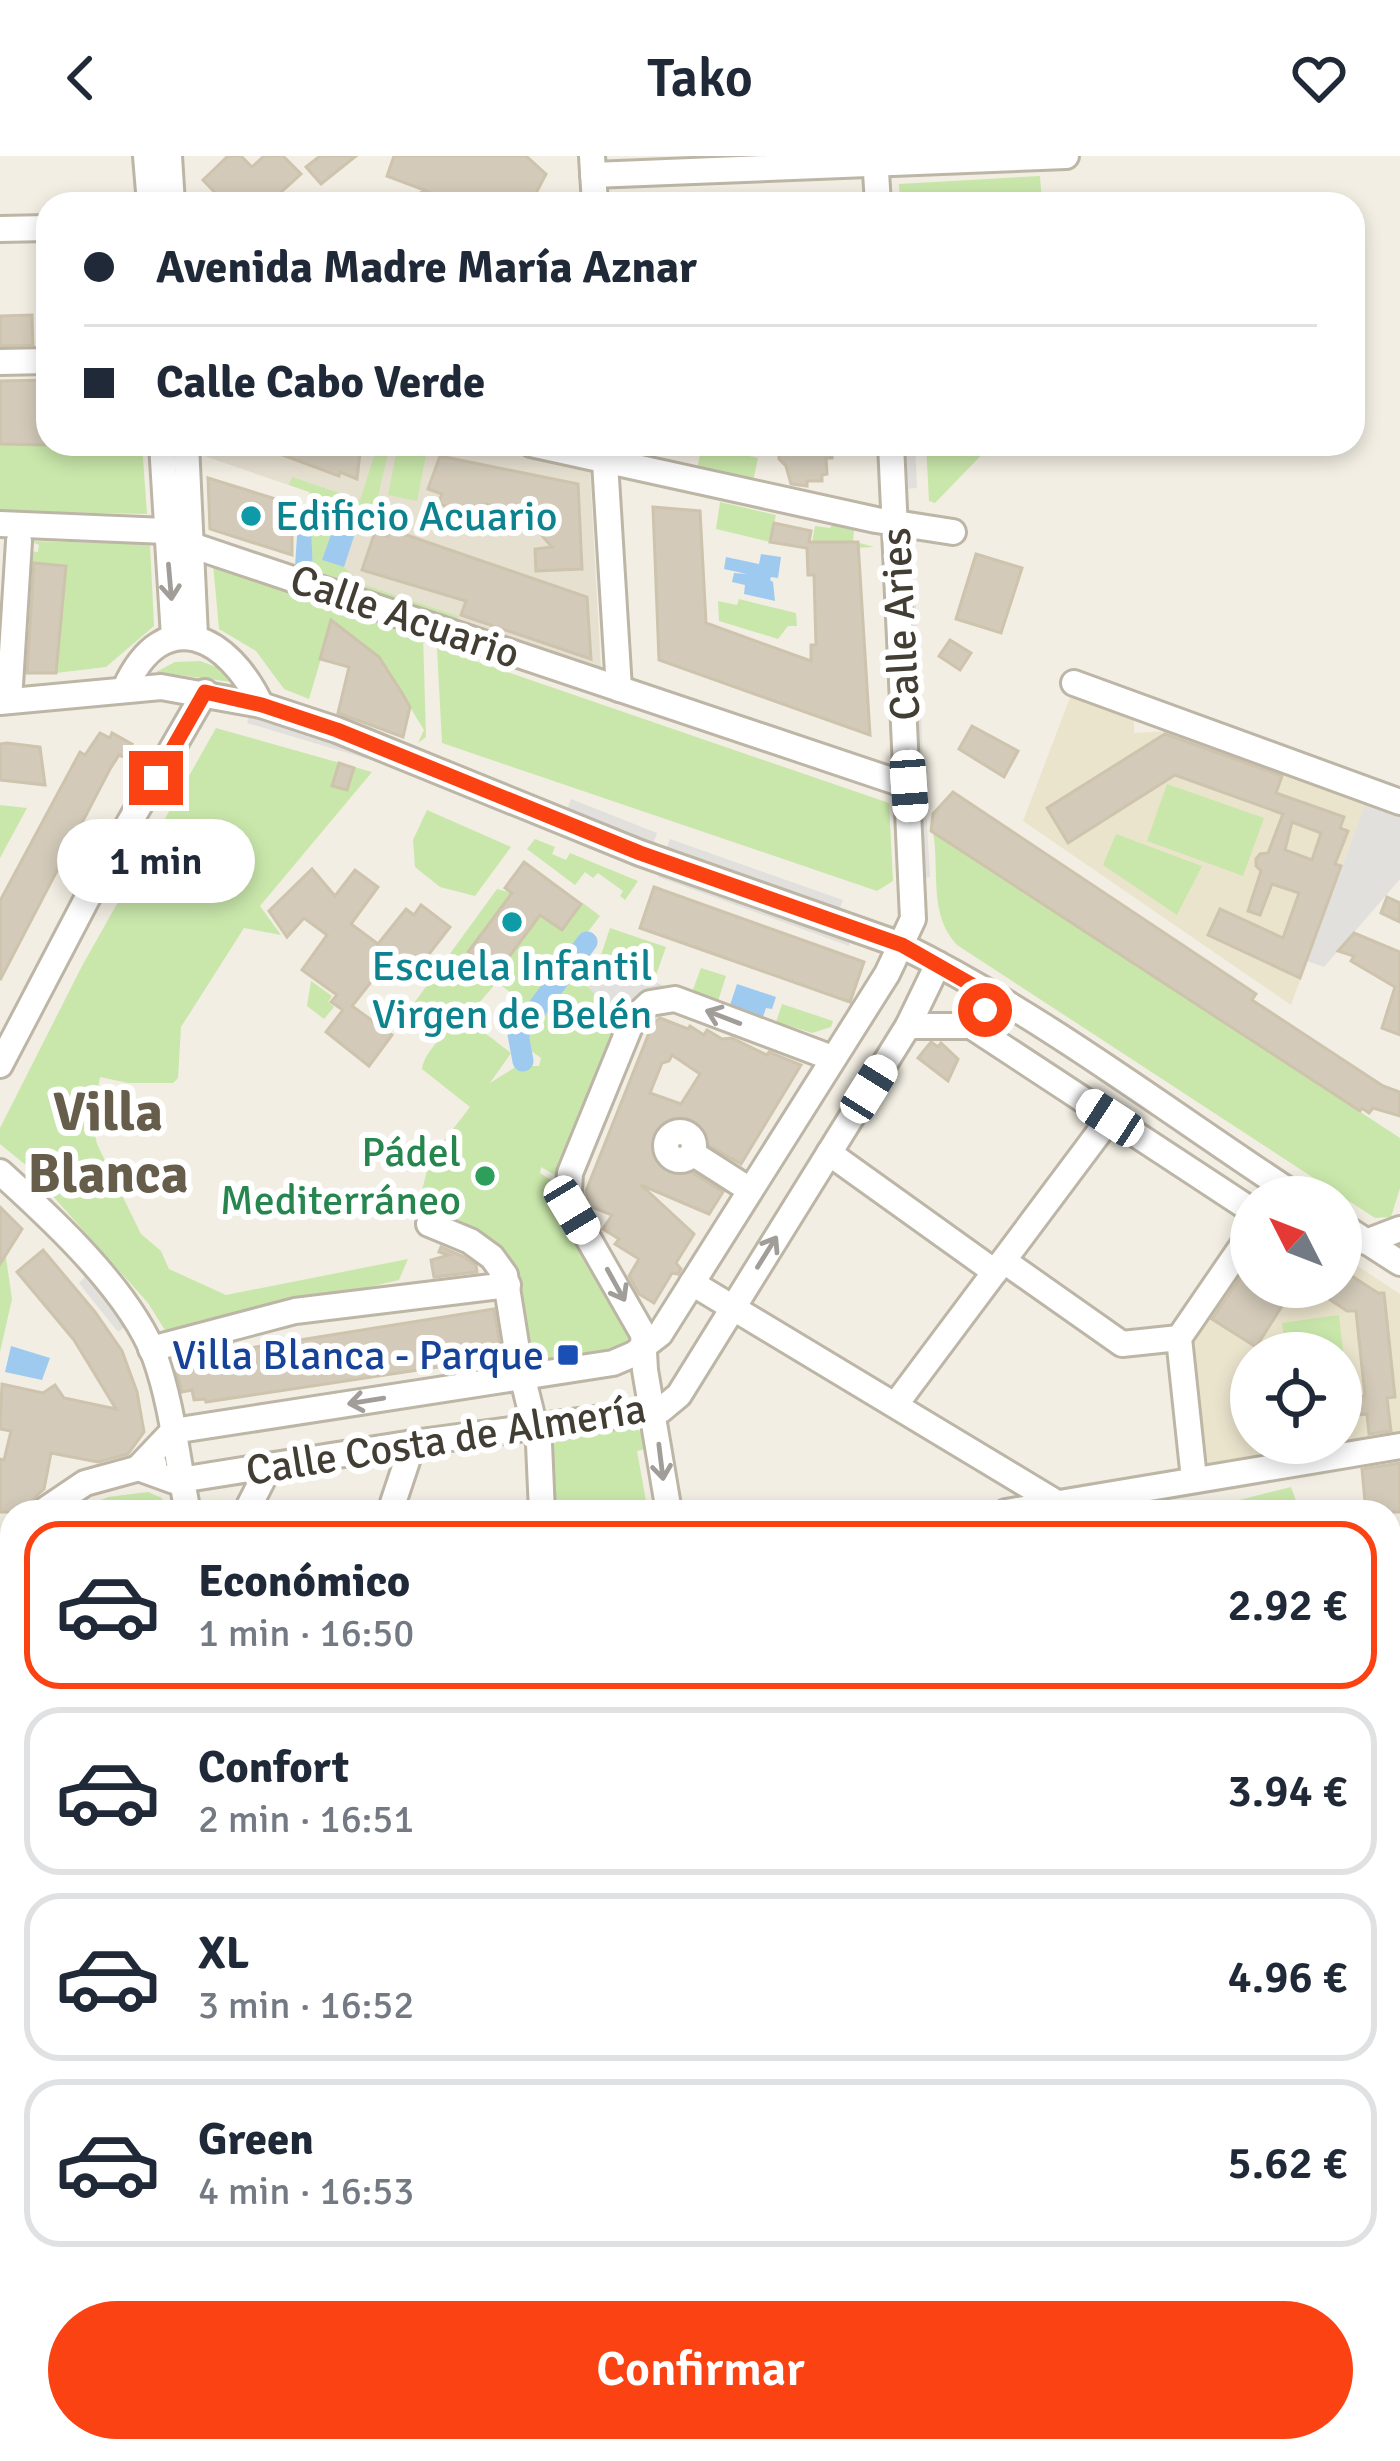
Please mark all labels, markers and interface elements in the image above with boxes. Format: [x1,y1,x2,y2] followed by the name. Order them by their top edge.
[48,45,114,111] icon: back
[647,45,753,112] text: Tako
[1286,45,1352,111] icon: heart
[156,240,697,295] text: Avenida Madre María Aznar
[156,355,485,410] text: Calle Cabo Verde
[275,491,558,542] place label: Edificio Acuario
[238,503,264,529] marker: Edificio Acuario
[870,526,932,722] street label: Calle Aries
[284,554,526,680] street label: Calle Acuario
[158,562,181,601] one-way arrow
[889,749,929,823] car
[129,751,183,805] route end
[57,820,255,904] callout: 1 min
[109,837,203,885] text: 1 min
[499,909,525,935] marker: Escuela Infantil Virgen de Belén
[371,941,653,1040] place label: Escuela Infantil Virgen de Belén
[958,983,1012,1037] route start
[705,1004,742,1026] one-way arrow
[835,1049,903,1129] car
[28,1079,188,1208] district label: Villa Blanca
[1070,1083,1150,1153] car
[220,1127,461,1226] place label: Pádel Mediterráneo
[472,1163,498,1189] marker: Pádel Mediterráneo
[538,1170,606,1250] car
[1230,1176,1362,1308] north arrow
[1230,1176,1362,1464] map controls
[755,1236,779,1270] one-way arrow
[604,1266,628,1301] one-way arrow
[172,1330,544,1381] place label: Villa Blanca - Parque
[1230,1332,1362,1464] button: locate
[555,1342,581,1368] marker: Villa Blanca - Parque
[242,1383,650,1497] street label: Calle Costa de Almería
[347,1390,386,1413] one-way arrow
[650,1442,672,1481] one-way arrow
[54,1551,162,1659] icon: car
[198,1554,410,1609] text: Económico
[1228,1578,1347,1633] text: 2.92 €
[198,1609,414,1657] text: 1 min · 16:50
[54,1737,162,1845] icon: car
[198,1740,349,1795] text: Confort
[1228,1764,1347,1819] text: 3.94 €
[198,1795,414,1843] text: 2 min · 16:51
[54,1923,162,2031] icon: car
[198,1926,249,1981] text: XL
[1228,1950,1347,2005] text: 4.96 €
[198,1981,414,2029] text: 3 min · 16:52
[54,2109,162,2217] icon: car
[198,2112,314,2167] text: Green
[1228,2136,1347,2191] text: 5.62 €
[198,2167,414,2215] text: 4 min · 16:53
[48,2301,1353,2439] button: Confirmar

